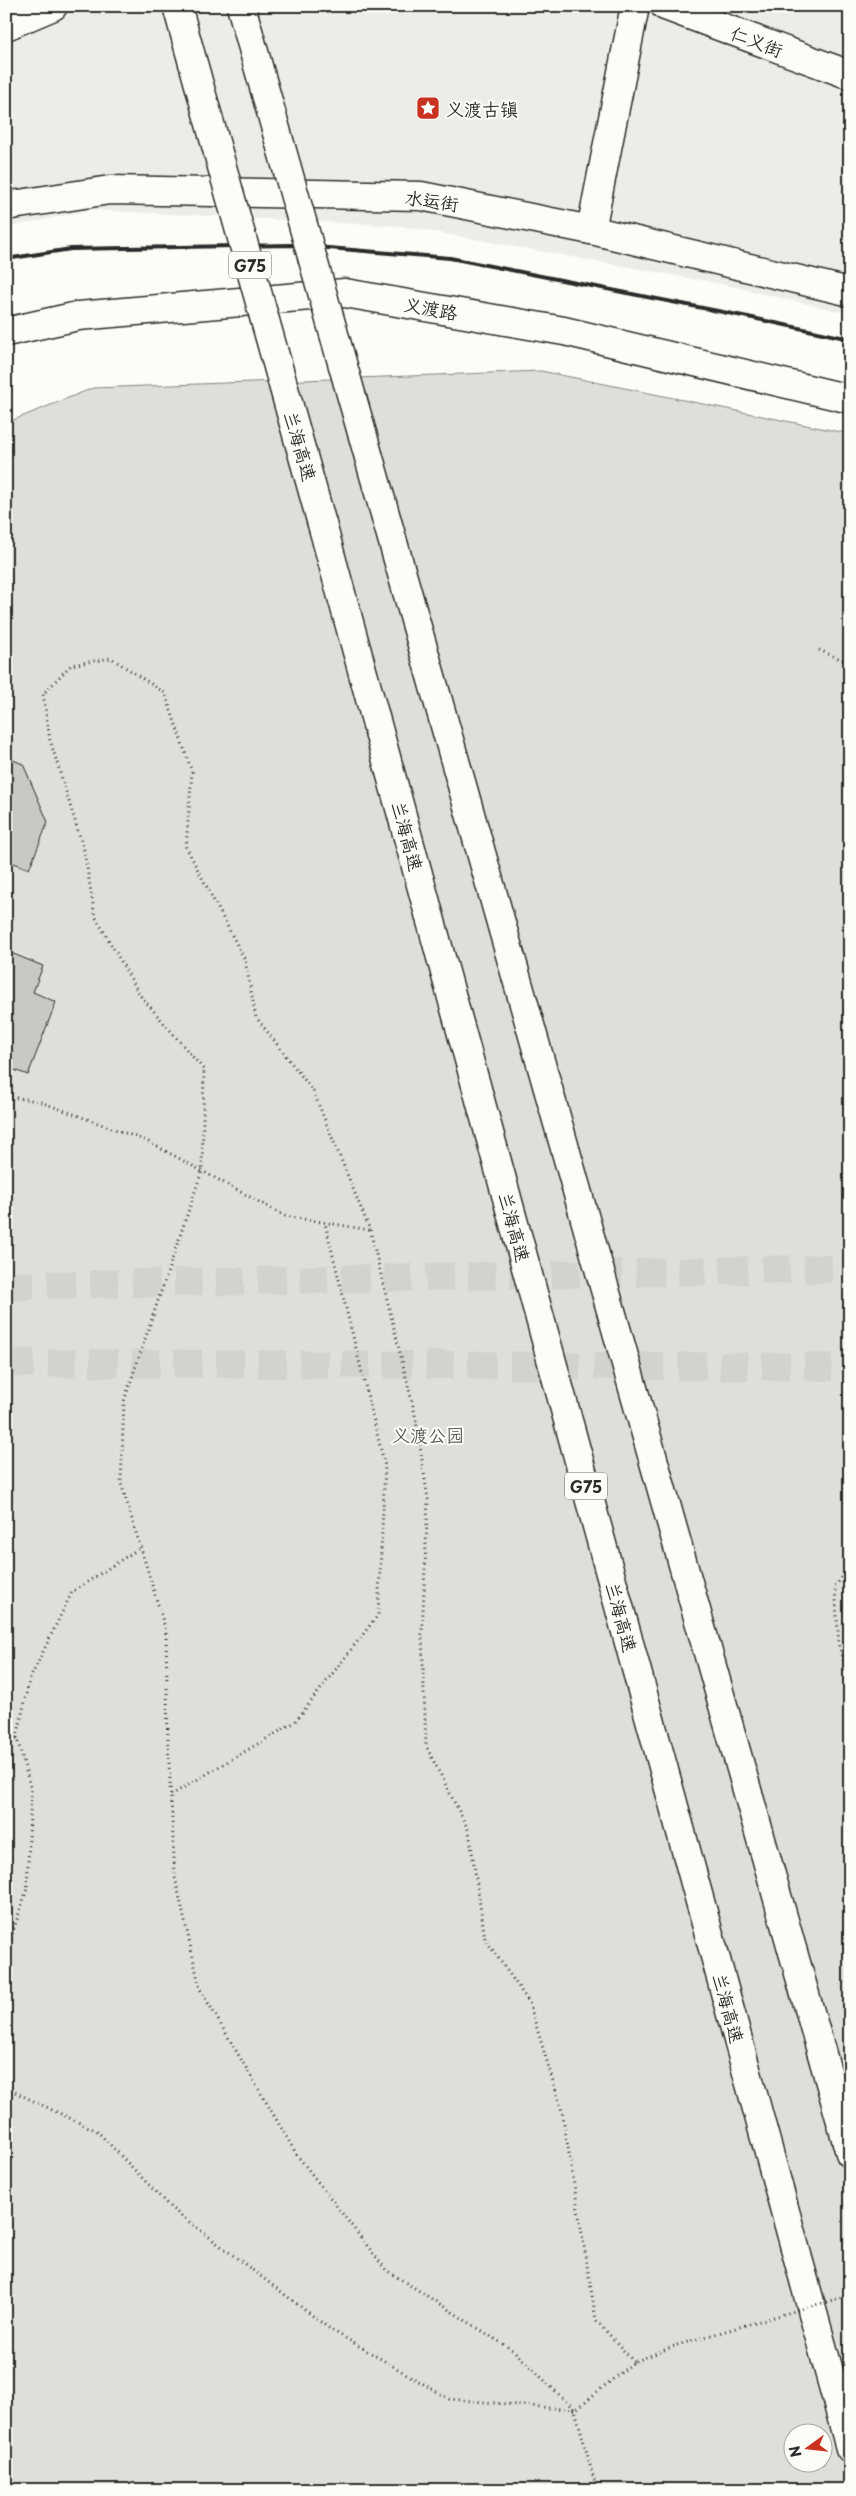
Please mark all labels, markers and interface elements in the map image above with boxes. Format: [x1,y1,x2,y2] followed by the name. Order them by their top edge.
[727,19,787,63] street label: 仁义街
[415,95,441,121] place icon: 义渡古镇
[446,95,518,122] place label: 义渡古镇
[403,183,461,217] street label: 水运街
[229,252,271,278] road number: G75
[402,290,460,326] street label: 义渡路
[278,408,324,484] street label: 兰海高速
[386,798,430,874] street label: 兰海高速
[493,1189,537,1265] street label: 兰海高速
[392,1421,464,1448] park label: 义渡公园
[565,1472,607,1500] road number: G75
[600,1579,644,1655] street label: 兰海高速
[707,1970,751,2046] street label: 兰海高速
[784,2424,834,2474] north arrow
[783,2443,807,2460] text: N

